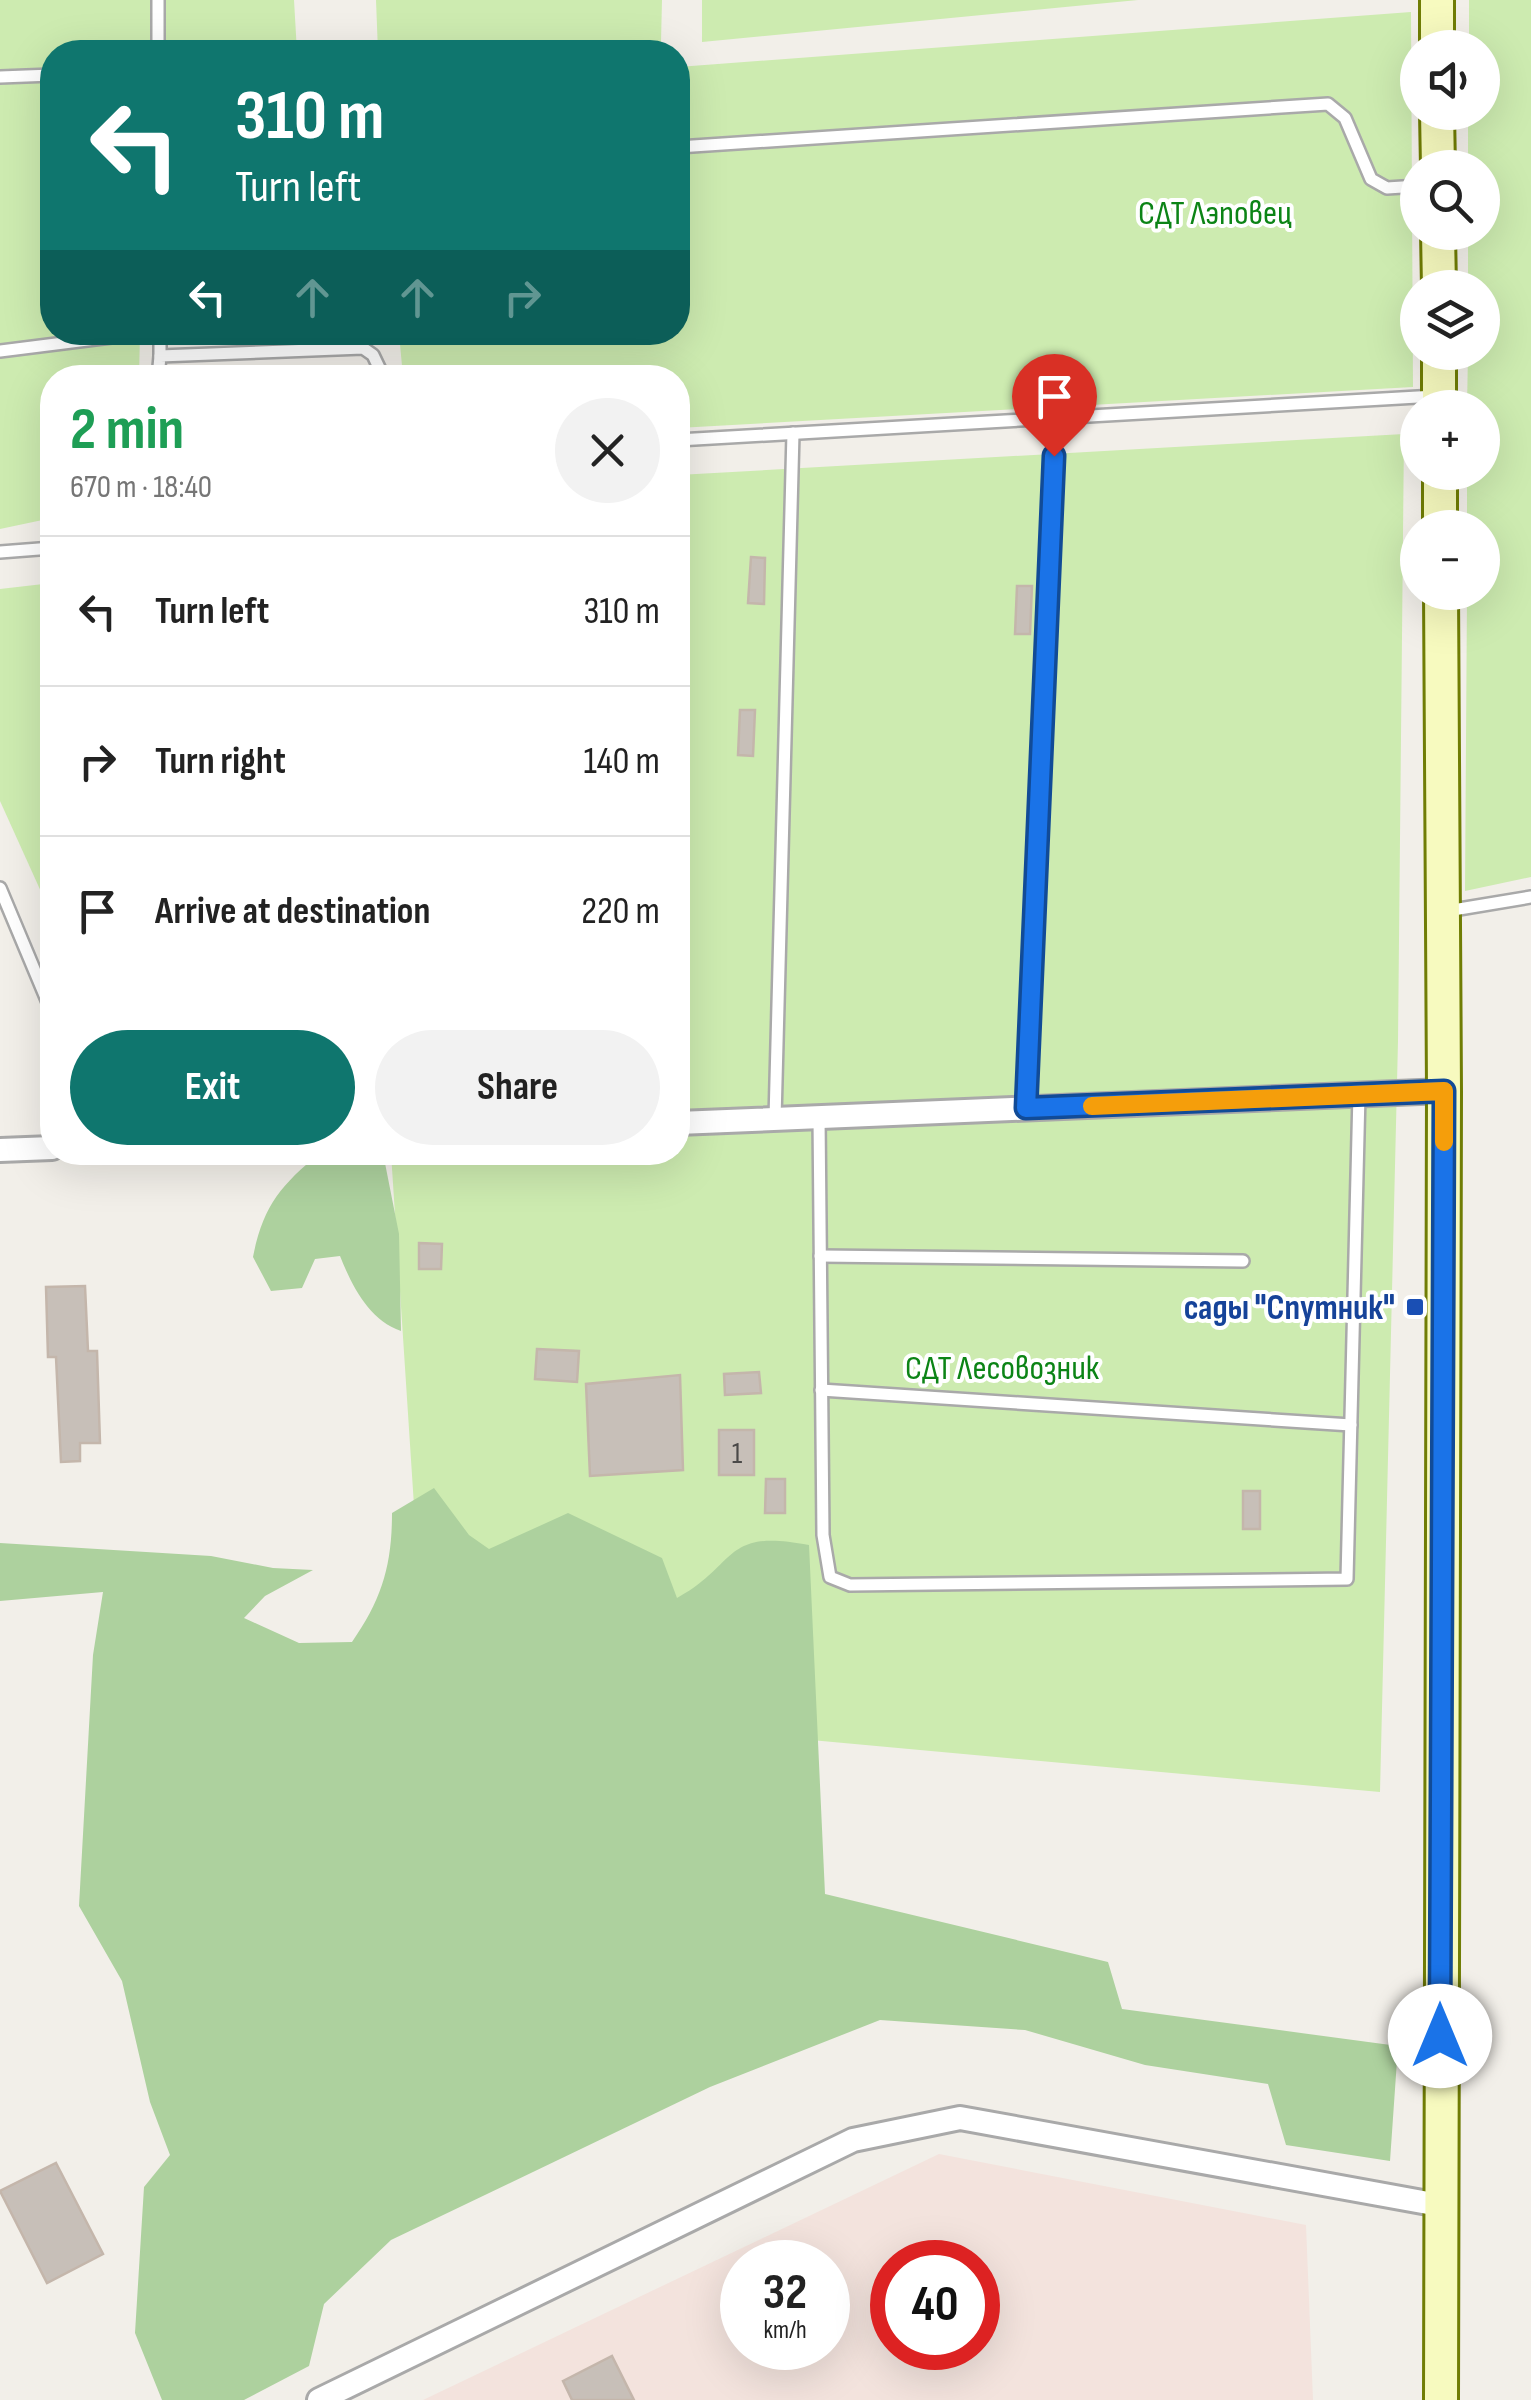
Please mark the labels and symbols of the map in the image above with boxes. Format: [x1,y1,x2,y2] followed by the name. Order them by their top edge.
[1138,192,1292,235] park label: СДТ Лэповец
[1012,354,1097,457] pin
[1184,1287,1395,1330] place label: сады "Спутник"
[1404,1296,1426,1318] marker: сады "Спутник"
[905,1347,1100,1390] park label: СДТ Лесовозник
[732,1436,743,1472] house number: 1
[1388,1984,1492,2088] position arrow
[870,2240,1000,2370] speed limit sign: 40

